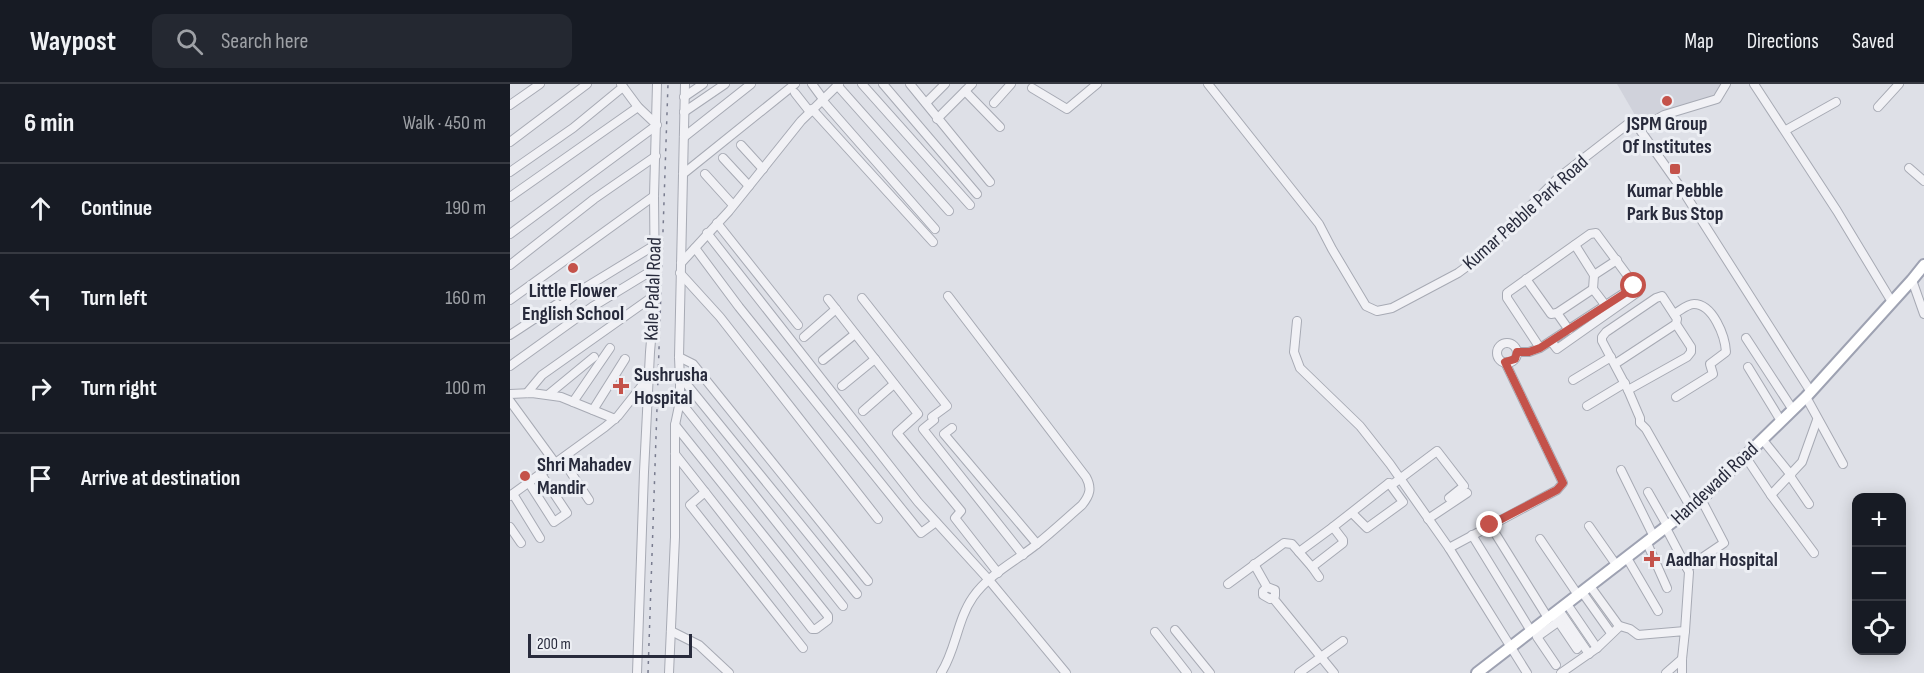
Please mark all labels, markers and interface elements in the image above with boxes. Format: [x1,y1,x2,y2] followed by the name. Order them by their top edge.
[152,14,572,68] search box
[30,25,116,58] text: Waypost
[173,25,206,58] icon: search
[221,28,308,55] text: Search here
[1684,29,1714,54] text: Map
[1747,29,1819,54] text: Directions
[1852,29,1894,54] text: Saved
[1660,94,1674,108] marker: JSPM Group Of Institutes
[24,108,74,139] text: 6 min
[403,111,486,135] text: Walk · 450 m
[1622,112,1712,159] place label: JSPM Group Of Institutes
[1458,150,1593,275] street label: Kumar Pebble Park Road
[1668,162,1682,176] marker: Kumar Pebble Park Bus Stop
[1627,179,1723,226] place label: Kumar Pebble Park Bus Stop
[24,192,57,225] icon: ahead
[81,195,152,222] text: Continue
[445,196,486,220] text: 190 m
[639,237,667,341] street label: Kale Padal Road
[566,261,580,275] marker: Little Flower English School
[1620,272,1646,298] route start
[522,279,624,326] place label: Little Flower English School
[24,282,57,315] icon: left
[81,285,147,312] text: Turn left
[445,286,486,310] text: 160 m
[634,363,708,410] place label: Sushrusha Hospital
[24,372,57,405] icon: right
[81,375,157,402] text: Turn right
[445,376,486,400] text: 100 m
[612,377,630,395] marker: Sushrusha Hospital
[1666,437,1763,530] street label: Handewadi Road
[537,453,632,500] place label: Shri Mahadev Mandir
[24,462,57,495] icon: arrive
[81,465,240,492] text: Arrive at destination
[518,469,532,483] marker: Shri Mahadev Mandir
[1852,493,1906,655] map controls
[1852,493,1906,547] button: +
[1476,511,1502,537] route end
[1852,547,1906,601] button: −
[1665,548,1778,572] place label: Aadhar Hospital
[1643,550,1661,568] marker: Aadhar Hospital
[1852,601,1906,655] button: locate
[528,631,692,658] scale bar
[537,635,571,654] text: 200 m

